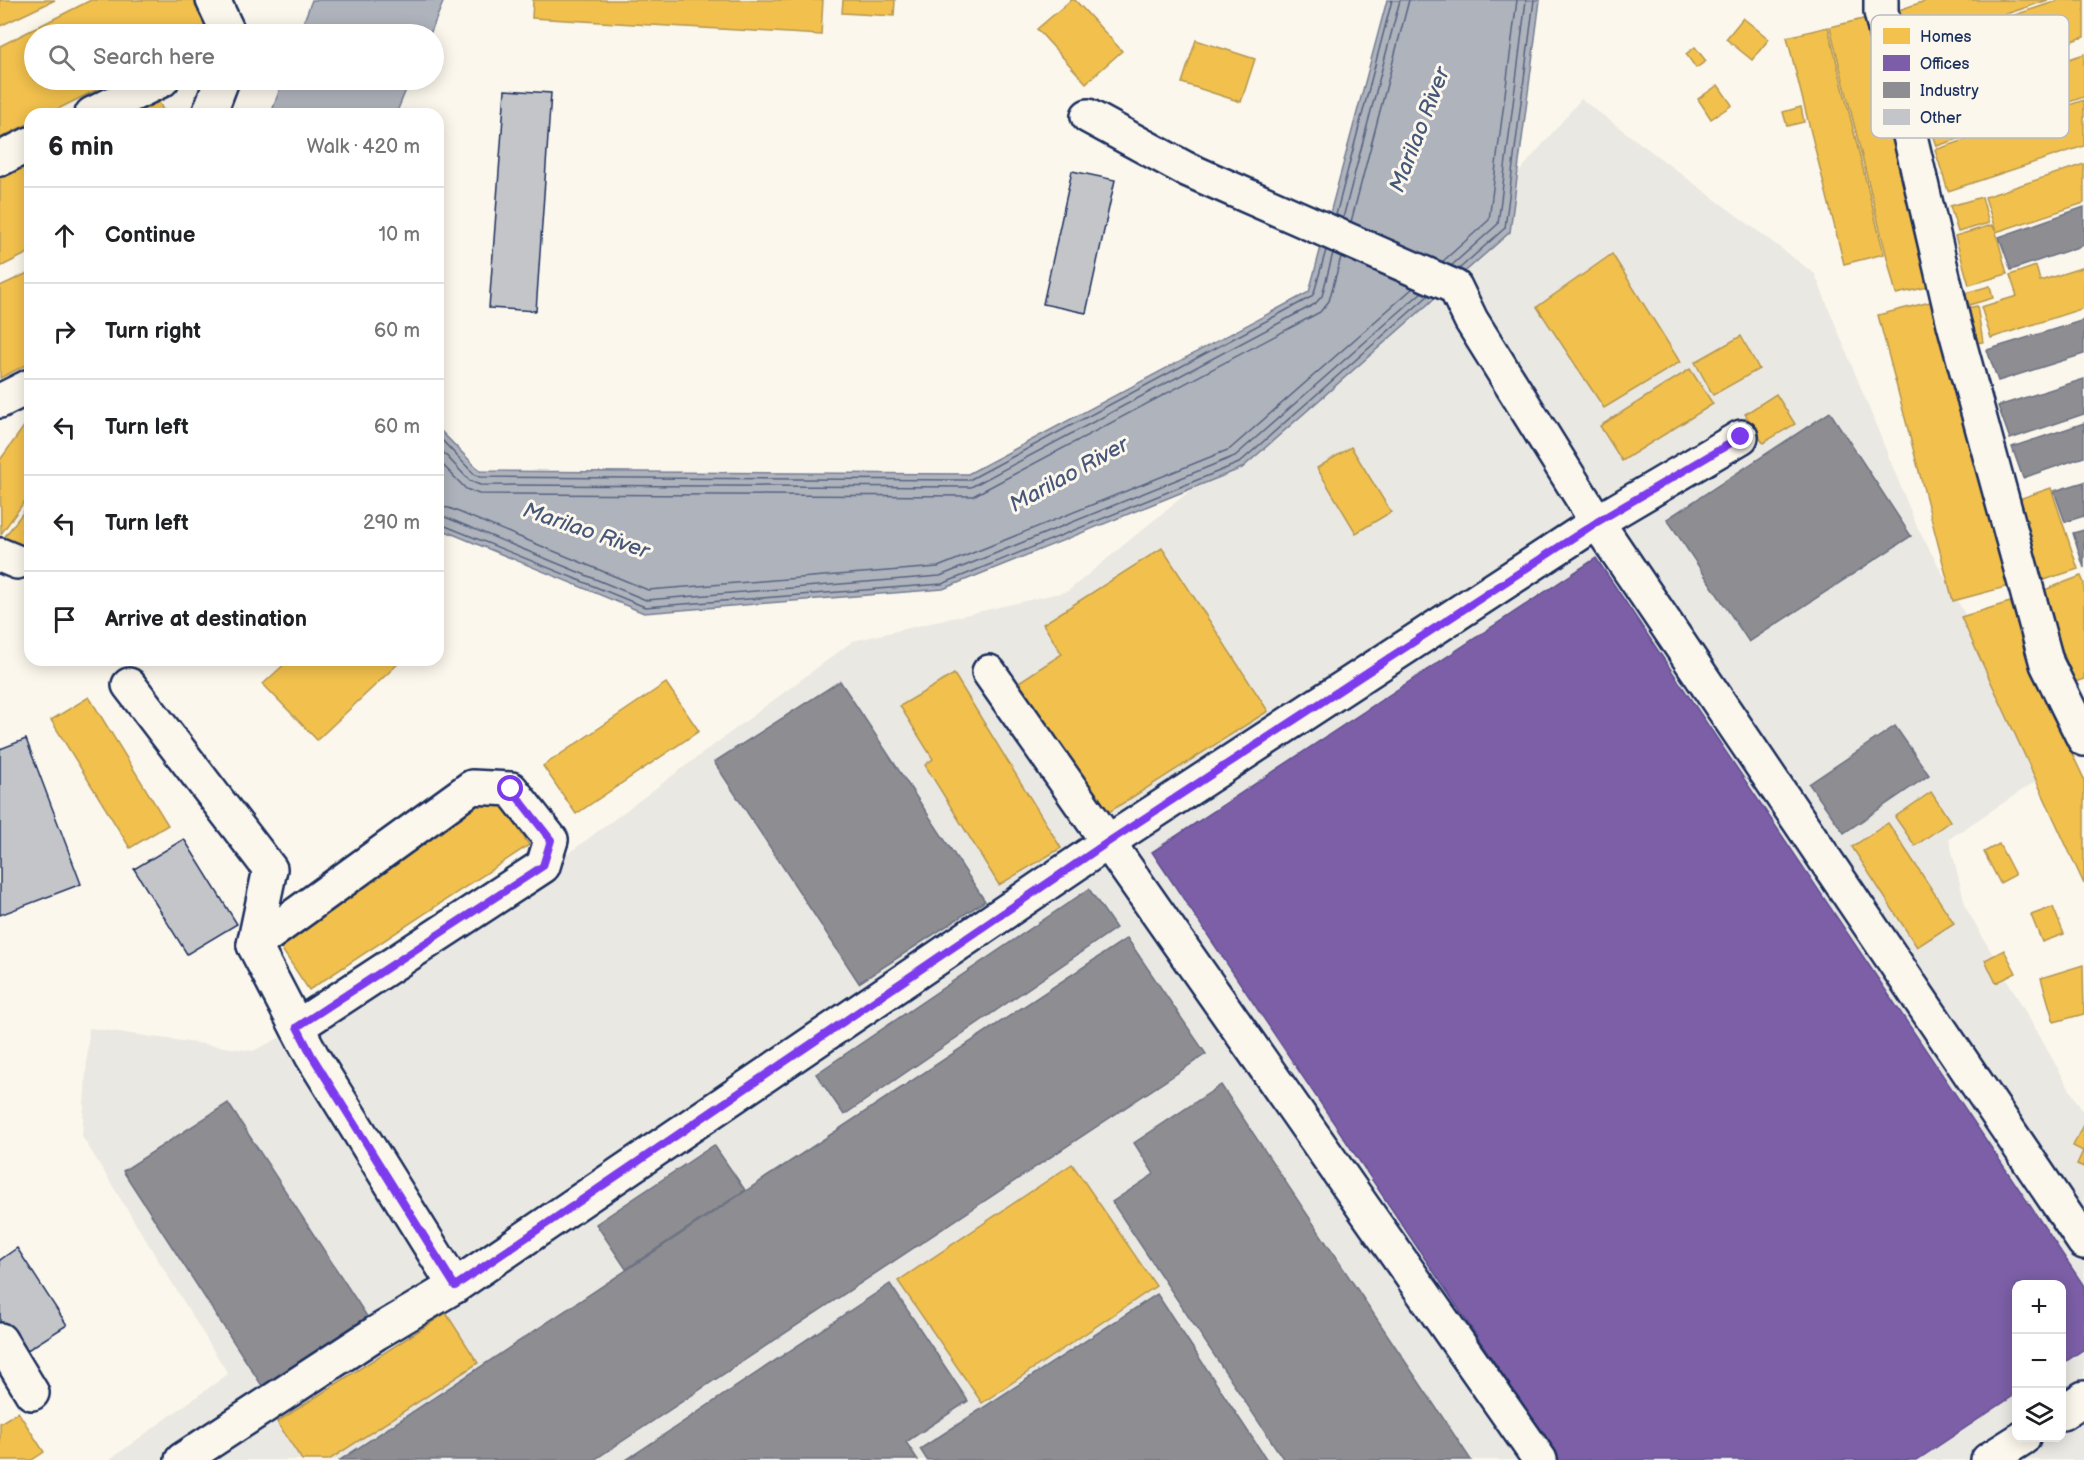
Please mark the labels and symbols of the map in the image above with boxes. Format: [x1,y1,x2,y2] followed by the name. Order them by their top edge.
[1871,15,2069,138] legend
[1920,28,1972,47] text: Homes
[1920,55,1970,74] text: Offices
[1384,62,1457,196] water label: Marilao River
[1920,82,1979,101] text: Industry
[1920,109,1961,128] text: Other
[1727,423,1753,449] route end
[1005,430,1135,519] water label: Marilao River
[519,497,655,566] water label: Marilao River
[497,775,523,801] route start

